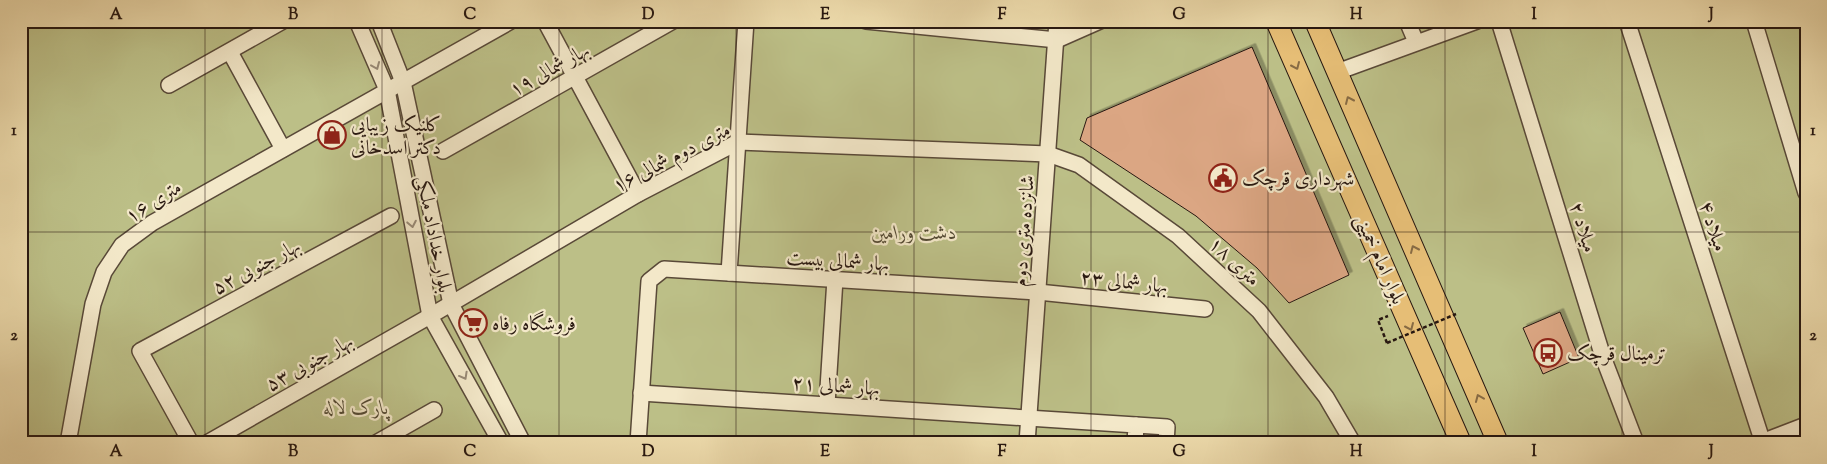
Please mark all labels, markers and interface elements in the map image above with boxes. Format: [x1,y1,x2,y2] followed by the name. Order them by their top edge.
[110,4,123,27] text: A
[288,4,298,27] text: B
[464,4,477,27] text: C
[642,4,655,27] text: D
[820,4,830,27] text: E
[998,4,1007,27] text: F
[1172,4,1186,27] text: G
[1350,4,1363,27] text: H
[1531,4,1537,27] text: I
[1707,4,1714,27] text: J
[505,37,596,105] street label: بهار شمالی ۱۹
[370,61,381,70] one-way arrow
[1289,61,1300,70] one-way arrow
[1344,96,1355,105] one-way arrow
[351,112,441,164] place label: کلنیک زیبایی دکتر اسدخانی
[608,117,737,202] street label: ۱۶ متری دوم شمالی
[11,120,17,143] text: 1
[317,120,347,150] shop icon: کلنیک زیبایی دکتر اسدخانی
[1810,120,1816,143] text: 1
[1208,163,1238,193] public building icon: شهرداری قرچک
[1242,166,1354,195] place label: شهرداری قرچک
[407,173,458,296] street label: بلوار خداداد ملکی
[120,174,188,232] street label: ۱۶ متری
[1007,174,1045,288] street label: شانزده متری دوم
[1690,198,1733,256] street label: میلاد ۴
[1560,199,1603,257] street label: میلاد ۲
[1345,210,1411,310] street label: بلوار امام خمینی
[406,220,417,229] one-way arrow
[871,220,957,249] park label: دشت ورامین
[1201,231,1266,294] street label: ۱۸ متری
[208,233,307,304] street label: بهار جنوبی ۵۲
[785,244,890,281] street label: بهار شمالی بیست
[1409,245,1420,254] one-way arrow
[1078,264,1169,303] street label: بهار شمالی ۲۳
[458,308,488,338] supermarket icon: فروشگاه رفاه
[492,310,576,340] place label: فروشگاه رفاه
[1404,322,1415,331] one-way arrow
[10,325,18,348] text: 2
[1809,325,1817,348] text: 2
[261,328,359,400] street label: بهار جنوبی ۵۳
[1533,338,1563,368] bus stop icon: ترمینال قرچک
[1567,341,1666,370] place label: ترمینال قرچک
[791,370,881,405] street label: بهار شمالی ۲۱
[457,371,467,380] one-way arrow
[1474,394,1485,403] one-way arrow
[323,395,391,424] park label: پارک لاله
[110,441,123,464] text: A
[288,441,298,464] text: B
[464,441,477,464] text: C
[642,441,655,464] text: D
[820,441,830,464] text: E
[998,441,1007,464] text: F
[1172,441,1186,464] text: G
[1350,441,1363,464] text: H
[1531,441,1537,464] text: I
[1707,441,1714,464] text: J

